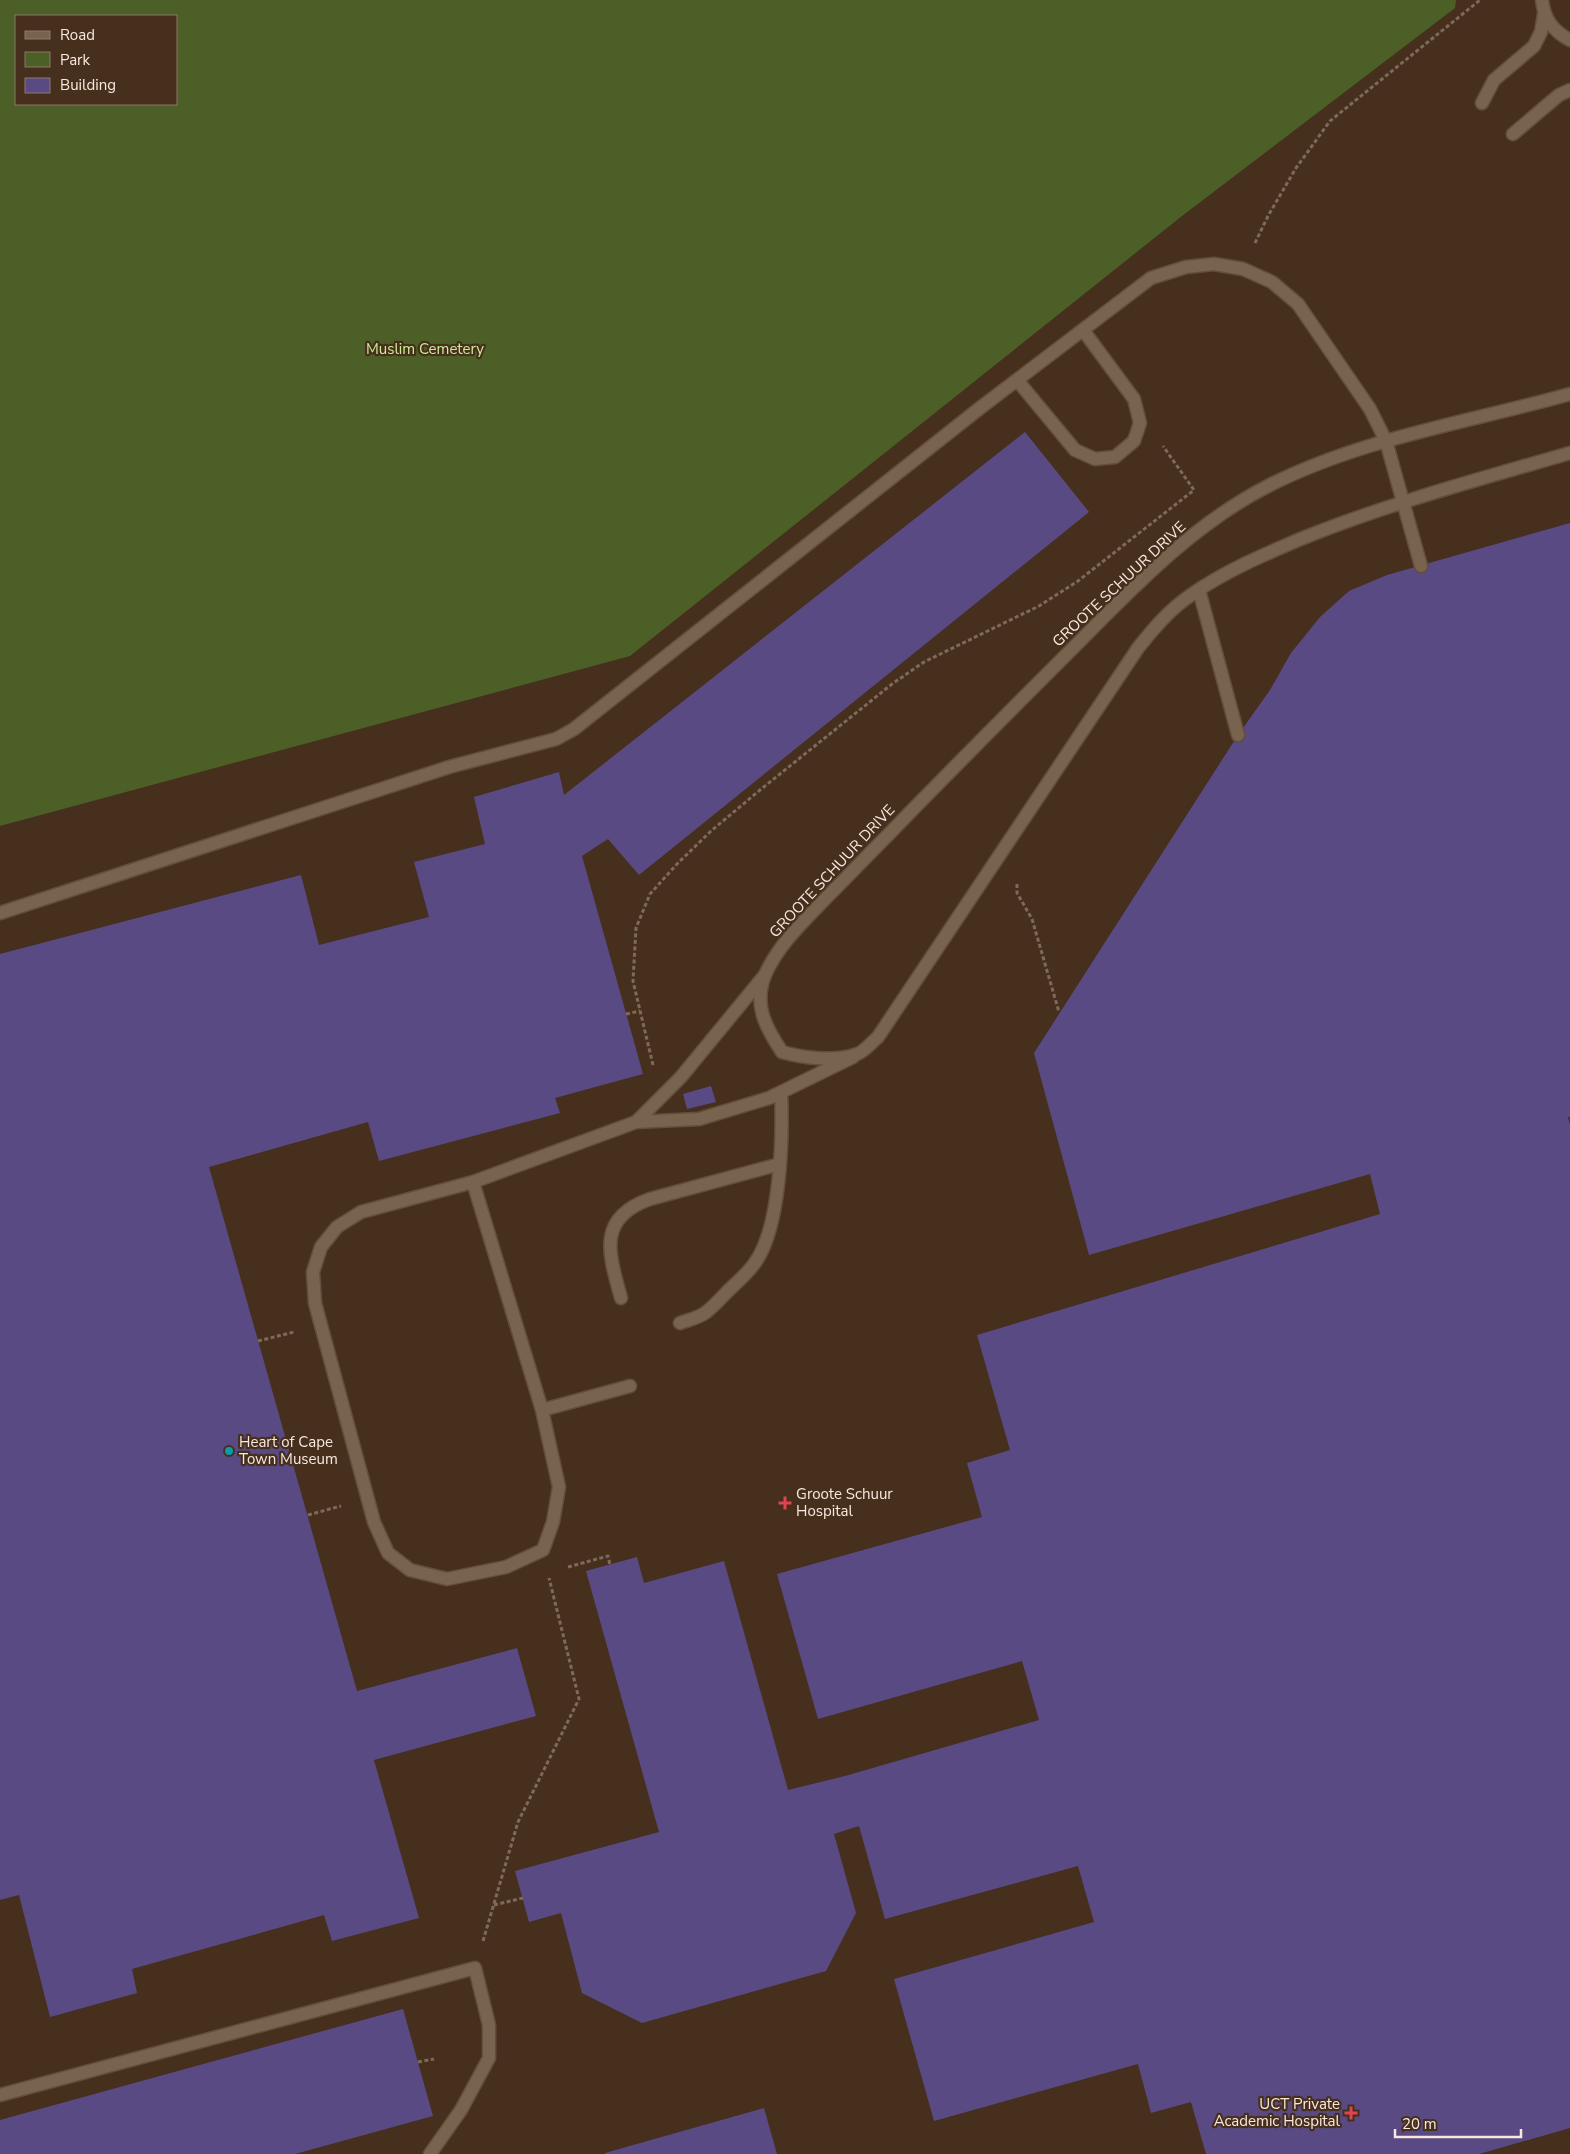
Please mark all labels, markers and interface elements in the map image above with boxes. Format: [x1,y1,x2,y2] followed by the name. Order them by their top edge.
[15,15,178,105] legend
[60,25,95,45] text: Road
[60,50,90,70] text: Park
[60,75,116,95] text: Building
[366,339,484,359] park label: Muslim Cemetery
[1048,517,1190,651] street label: GROOTE SCHUUR DRIVE
[765,800,899,942] street label: GROOTE SCHUUR DRIVE
[239,1432,338,1469] place label: Heart of Cape Town Museum
[223,1445,235,1457] marker: Heart of Cape Town Museum
[796,1484,893,1521] place label: Groote Schuur Hospital
[778,1496,792,1510] marker: Groote Schuur Hospital
[1214,2094,1341,2131] place label: UCT Private Academic Hospital
[1344,2106,1358,2120] marker: UCT Private Academic Hospital
[1395,2106,1521,2138] scale bar
[1402,2114,1437,2134] text: 20 m

